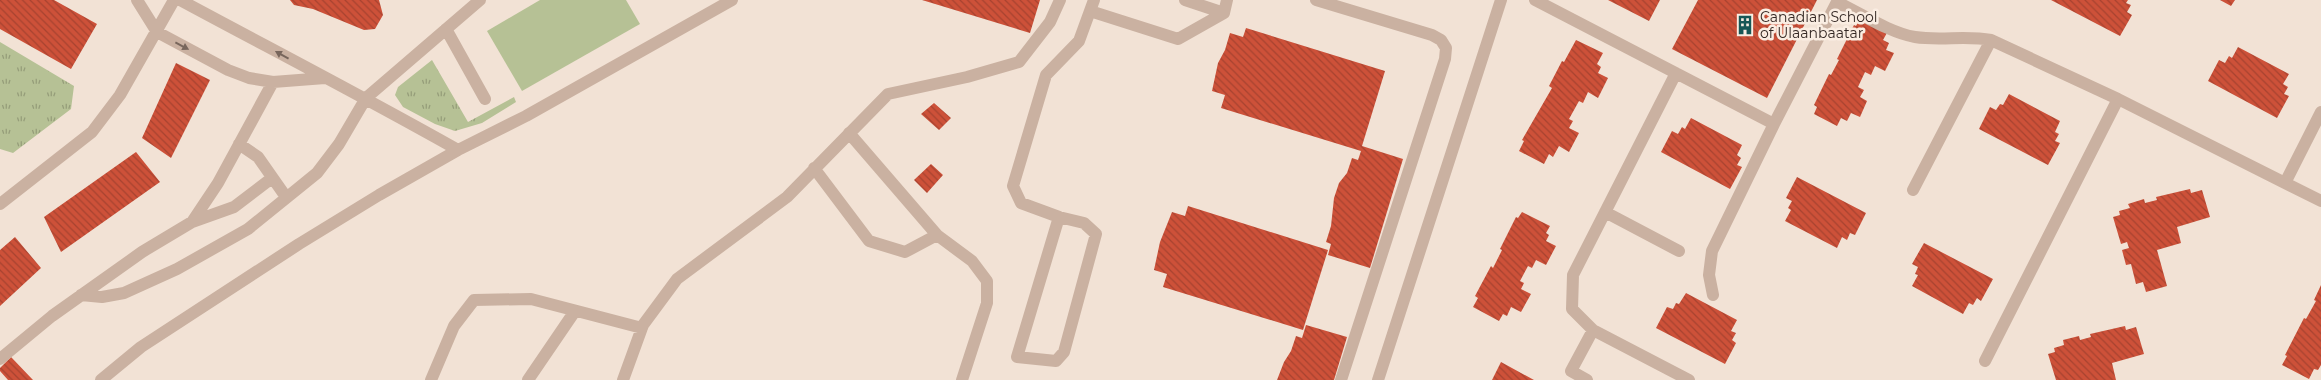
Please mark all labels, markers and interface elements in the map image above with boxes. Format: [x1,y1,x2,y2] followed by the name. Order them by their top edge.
[1760,8,1878,42] place label: Canadian School of Ulaanbaatar
[1734,14,1756,36] building icon: Canadian School of Ulaanbaatar
[176,41,189,50] one-way arrow
[274,51,289,59] one-way arrow

